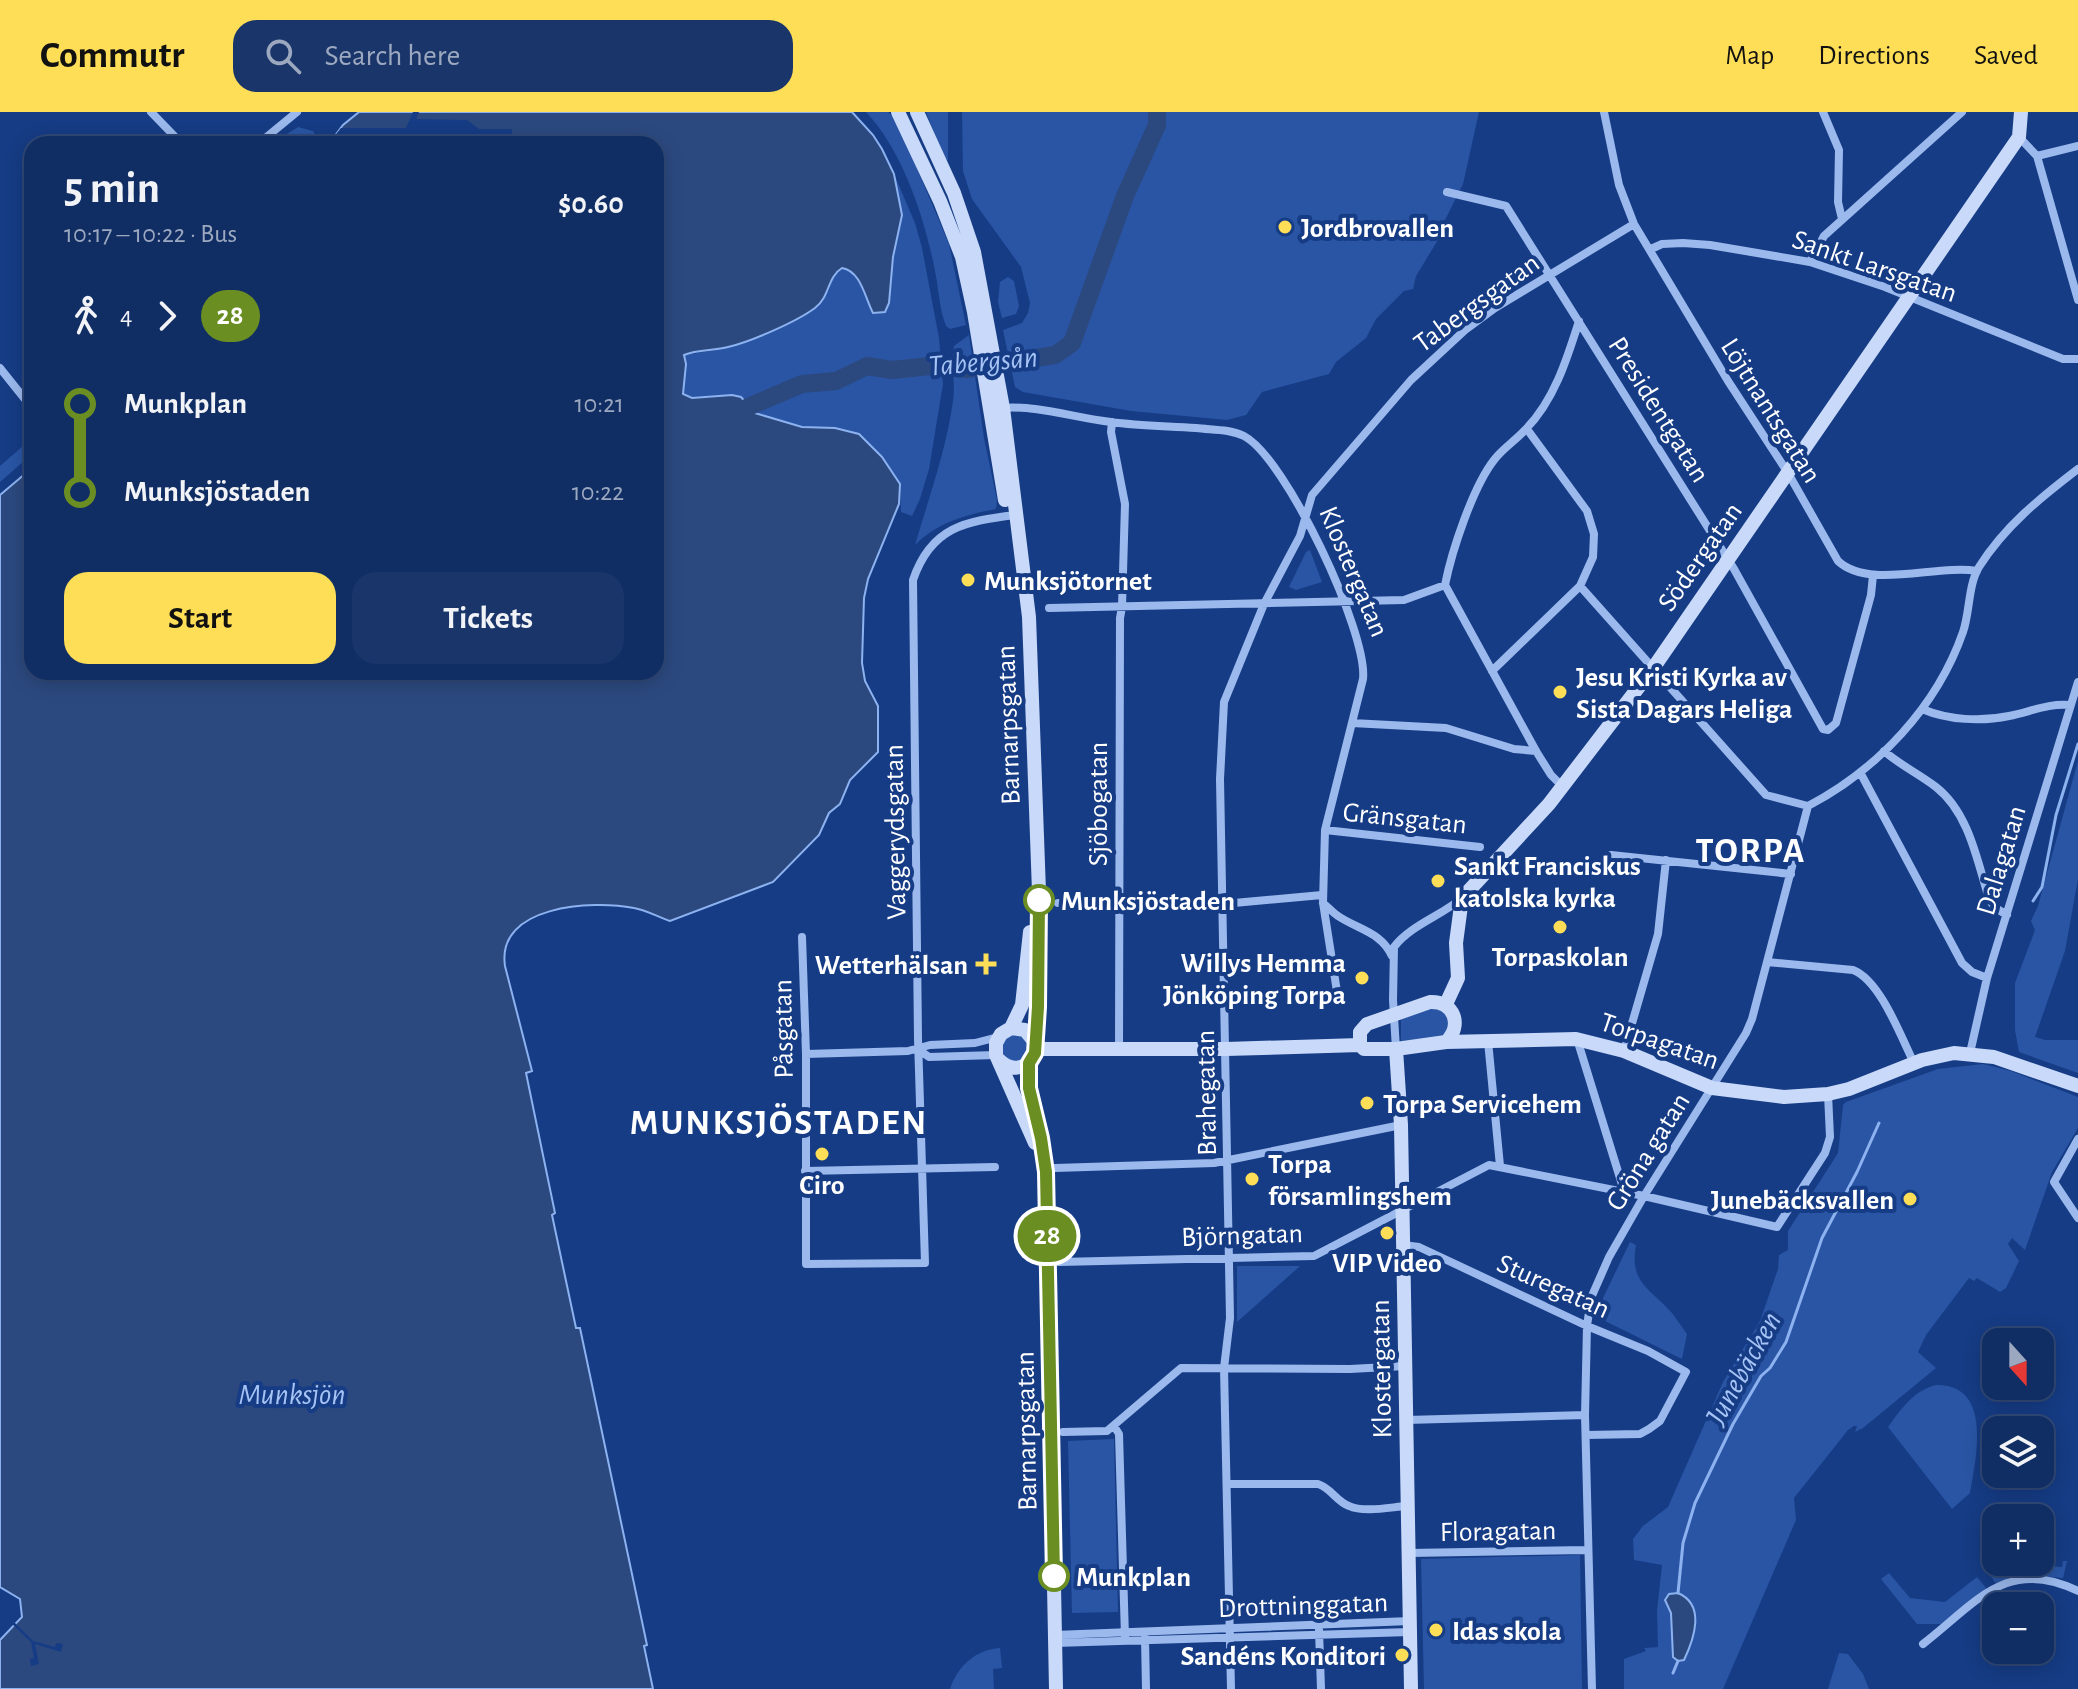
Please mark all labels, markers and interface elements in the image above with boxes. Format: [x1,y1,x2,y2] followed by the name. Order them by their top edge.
[233,20,793,92] search box
[261,34,305,78] icon: search
[40,37,185,75] text: Commutr
[325,41,460,71] text: Search here
[1725,42,1774,70] text: Map
[1818,42,1930,70] text: Directions
[1974,42,2038,70] text: Saved
[64,167,160,211] text: 5 min
[558,189,624,219] text: $0.60
[1301,215,1454,243] place label: Jordbrovallen
[1276,218,1294,236] marker: Jordbrovallen
[64,221,237,247] text: 10:17 – 10:22 · Bus
[1788,226,1960,308] street label: Sankt Larsgatan
[1409,249,1545,358] street label: Tabergsgatan
[64,294,108,338] icon: walk
[145,294,189,338] icon: forward
[217,302,244,330] text: 28
[120,303,133,329] text: 4
[1603,332,1714,488] street label: Presidentgatan
[1715,334,1826,488] street label: Löjtnantsgatan
[927,342,1039,382] water label: Tabergsån
[124,389,247,419] text: Munkplan
[575,391,624,417] text: 10:21
[124,477,310,507] text: Munksjöstaden
[572,479,624,505] text: 10:22
[1653,498,1748,616] street label: Södergatan
[1313,502,1393,641] street label: Klostergatan
[984,568,1152,596] place label: Munksjötornet
[959,571,977,589] marker: Munksjötornet
[64,572,336,664] button: Start
[352,572,624,664] button: Tickets
[992,645,1026,805] street label: Barnarpsgatan
[1576,664,1792,724] place label: Jesu Kristi Kyrka av Sista Dagars Heliga
[1551,683,1569,701] marker: Jesu Kristi Kyrka av Sista Dagars Heliga
[1085,742,1113,866] street label: Sjöbogatan
[880,744,912,920] street label: Vaggerydsgatan
[1341,799,1468,839] street label: Gränsgatan
[1972,802,2032,919] street label: Dalagatan
[1696,833,1806,869] district label: TORPA
[1454,853,1641,913] place label: Sankt Franciskus katolska kyrka
[1429,872,1447,890] marker: Sankt Franciskus katolska kyrka
[1024,885,1054,915] marker: Munksjöstaden
[1061,888,1235,916] place label: Munksjöstaden
[1551,918,1569,936] marker: Torpaskolan
[1491,944,1629,972] place label: Torpaskolan
[1163,950,1346,1010] place label: Willys Hemma Jönköping Torpa
[815,952,968,980] place label: Wetterhälsan
[975,953,997,975] marker: Wetterhälsan
[1353,969,1371,987] marker: Willys Hemma Jönköping Torpa
[769,979,799,1079] street label: Påsgatan
[1596,1008,1722,1075] street label: Torpagatan
[1192,1030,1222,1156] street label: Brahegatan
[1602,1088,1696,1216] street label: Gröna gatan
[1383,1091,1582,1119] place label: Torpa Servicehem
[1358,1094,1376,1112] marker: Torpa Servicehem
[630,1103,928,1141] district label: MUNKSJÖSTADEN
[813,1145,831,1163] marker: Ciro
[1268,1151,1452,1211] place label: Torpa församlingshem
[1243,1170,1261,1188] marker: Torpa församlingshem
[799,1172,845,1200] place label: Ciro
[1711,1187,1894,1215] place label: Junebäcksvallen
[1901,1190,1919,1208] marker: Junebäcksvallen
[1011,1210,1083,1262] line badge: 28
[1181,1220,1303,1252] street label: Björngatan
[1034,1222,1061,1250] text: 28
[1378,1224,1396,1242] marker: VIP Video
[1332,1250,1442,1278] place label: VIP Video
[1493,1250,1614,1324] street label: Sturegatan
[1367,1299,1397,1439] street label: Klostergatan
[1700,1307,1787,1431] water label: Junebäcken
[1982,1328,2054,1400] north arrow
[1982,1328,2054,1664] map controls
[1012,1351,1042,1511] street label: Barnarpsgatan
[239,1380,345,1410] water label: Munksjön
[1982,1416,2054,1488] button: layers
[1982,1504,2054,1576] button: +
[1440,1517,1556,1547] street label: Floragatan
[1039,1561,1069,1591] marker: Munkplan
[1076,1564,1191,1592] place label: Munkplan
[1217,1589,1389,1623] street label: Drottninggatan
[1982,1592,2054,1664] button: −
[1452,1618,1562,1646] place label: Idas skola
[1427,1621,1445,1639] marker: Idas skola
[1180,1643,1386,1671] place label: Sandéns Konditori
[1393,1646,1411,1664] marker: Sandéns Konditori

